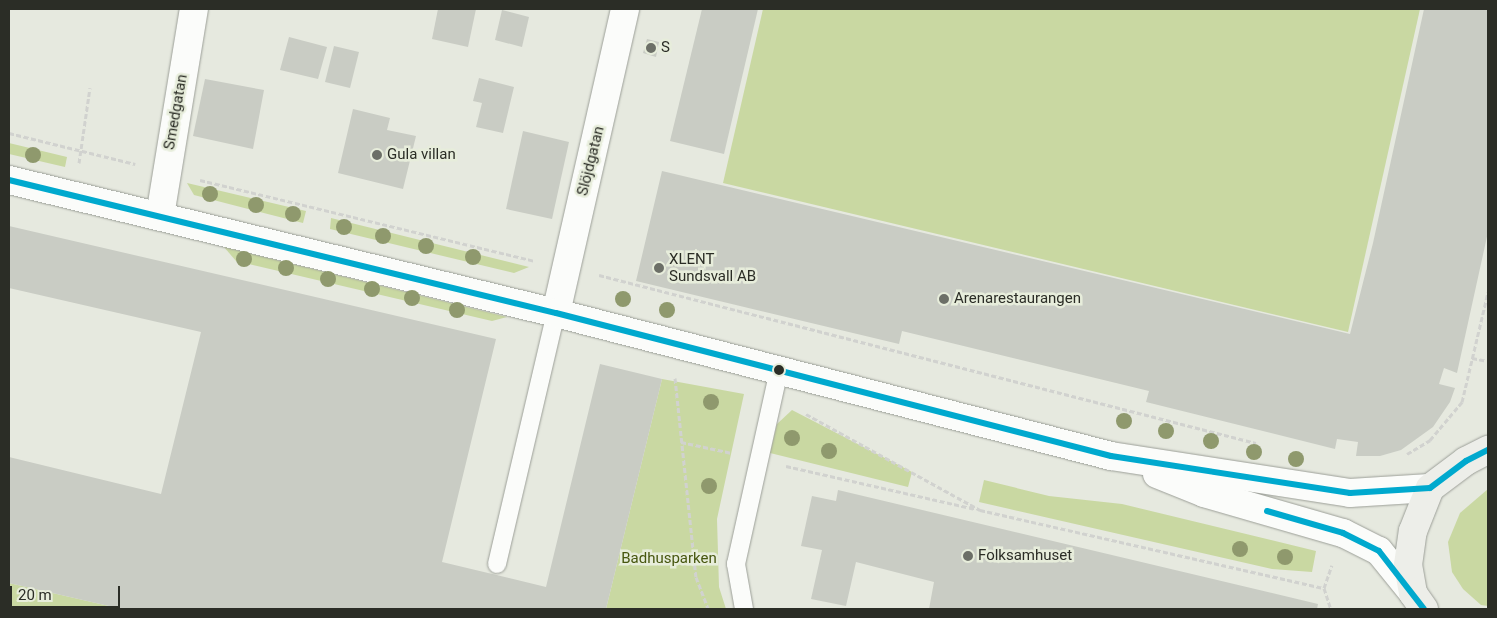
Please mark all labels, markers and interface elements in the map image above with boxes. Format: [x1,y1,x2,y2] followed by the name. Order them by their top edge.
[661,39,670,57] place label: S
[645,42,657,54] marker: S
[161,73,191,151] street label: Smedgatan
[574,124,608,198] street label: Slöjdgatan
[387,146,456,164] place label: Gula villan
[371,149,383,161] marker: Gula villan
[669,250,756,285] place label: XLENT Sundsvall AB
[653,262,665,274] marker: XLENT Sundsvall AB
[954,290,1081,308] place label: Arenarestaurangen
[938,293,950,305] marker: Arenarestaurangen
[774,365,784,375] unlabelled marker
[978,547,1072,565] place label: Folksamhuset
[621,550,717,568] park label: Badhusparken
[962,550,974,562] marker: Folksamhuset
[12,576,122,608] scale bar
[18,586,52,604] text: 20 m

